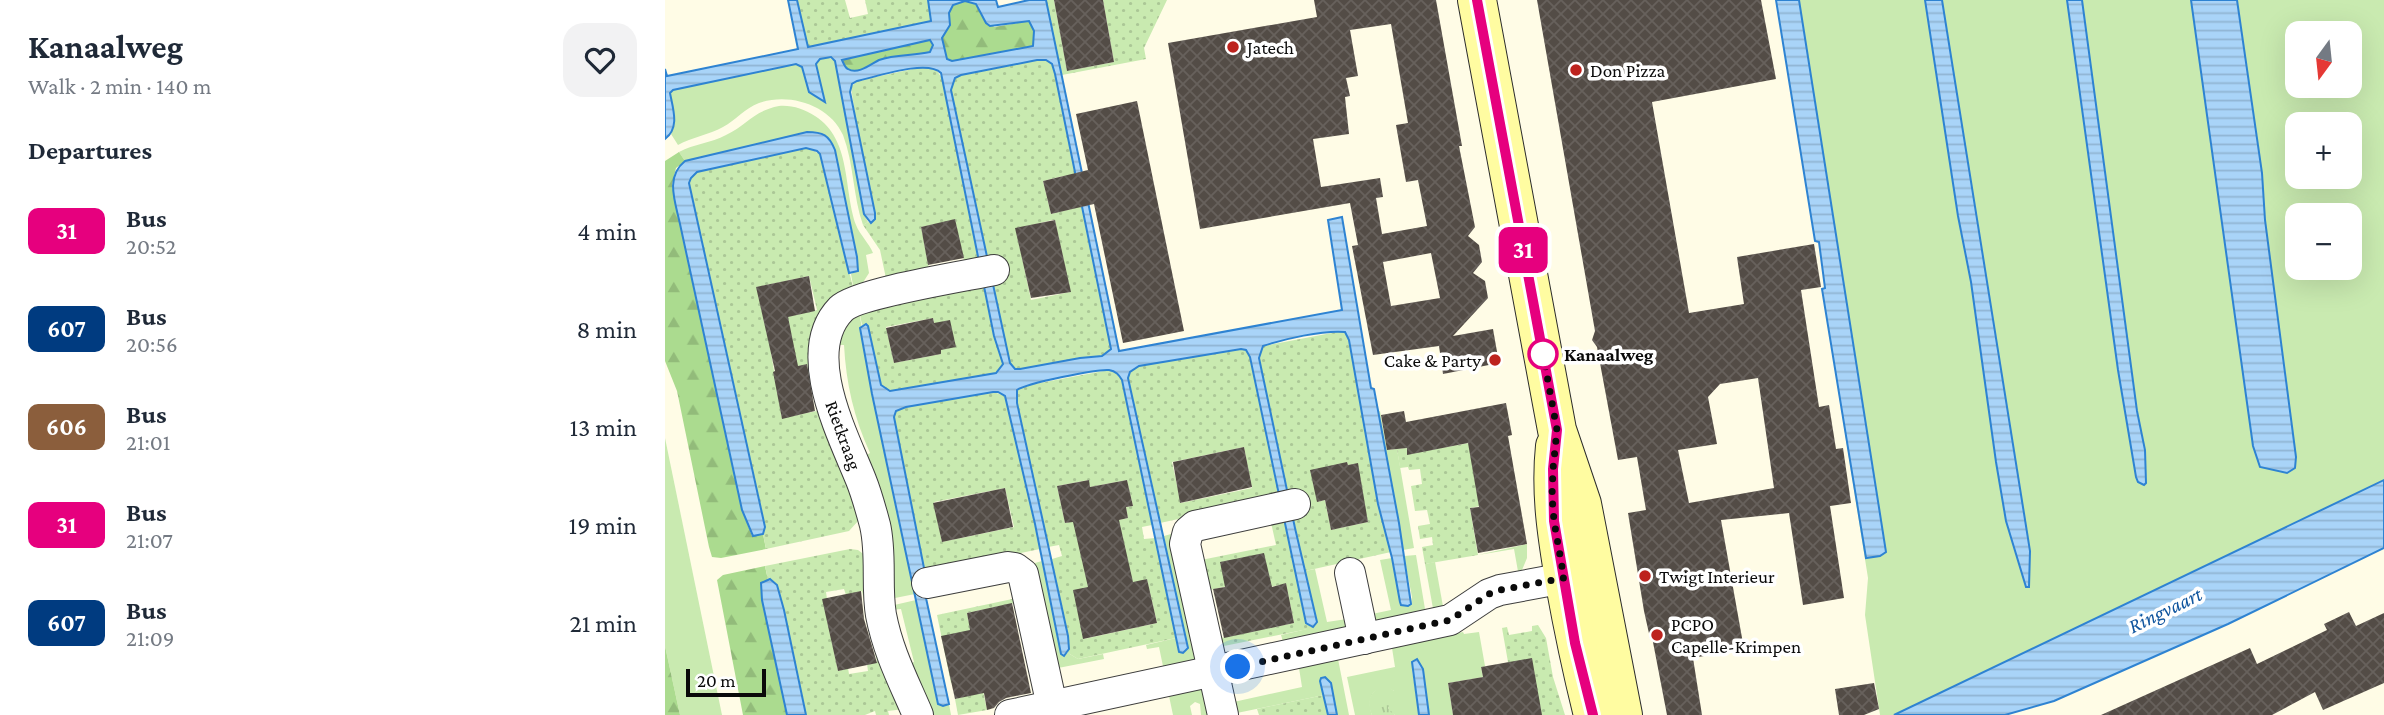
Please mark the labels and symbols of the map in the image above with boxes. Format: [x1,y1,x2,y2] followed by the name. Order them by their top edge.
[2285,21,2363,98] north arrow
[1245,37,1294,58] place label: Jatech
[1225,39,1241,55] marker: Jatech
[1590,60,1665,81] place label: Don Pizza
[1568,62,1584,78] marker: Don Pizza
[1491,227,1554,273] line badge: 31
[1528,339,1558,369] marker: Kanaalweg
[1564,344,1654,365] place label: Kanaalweg
[1384,350,1481,371] place label: Cake & Party
[1487,352,1503,368] marker: Cake & Party
[821,398,866,473] street label: Rietkraag
[1659,566,1775,587] place label: Twigt Interieur
[1637,568,1653,584] marker: Twigt Interieur
[2124,582,2207,638] water label: Ringvaart
[1671,614,1801,657] place label: PCPO Capelle-Krimpen
[1649,627,1665,643] marker: PCPO Capelle-Krimpen
[1220,649,1255,684] your location
[686,666,767,698] scale bar

